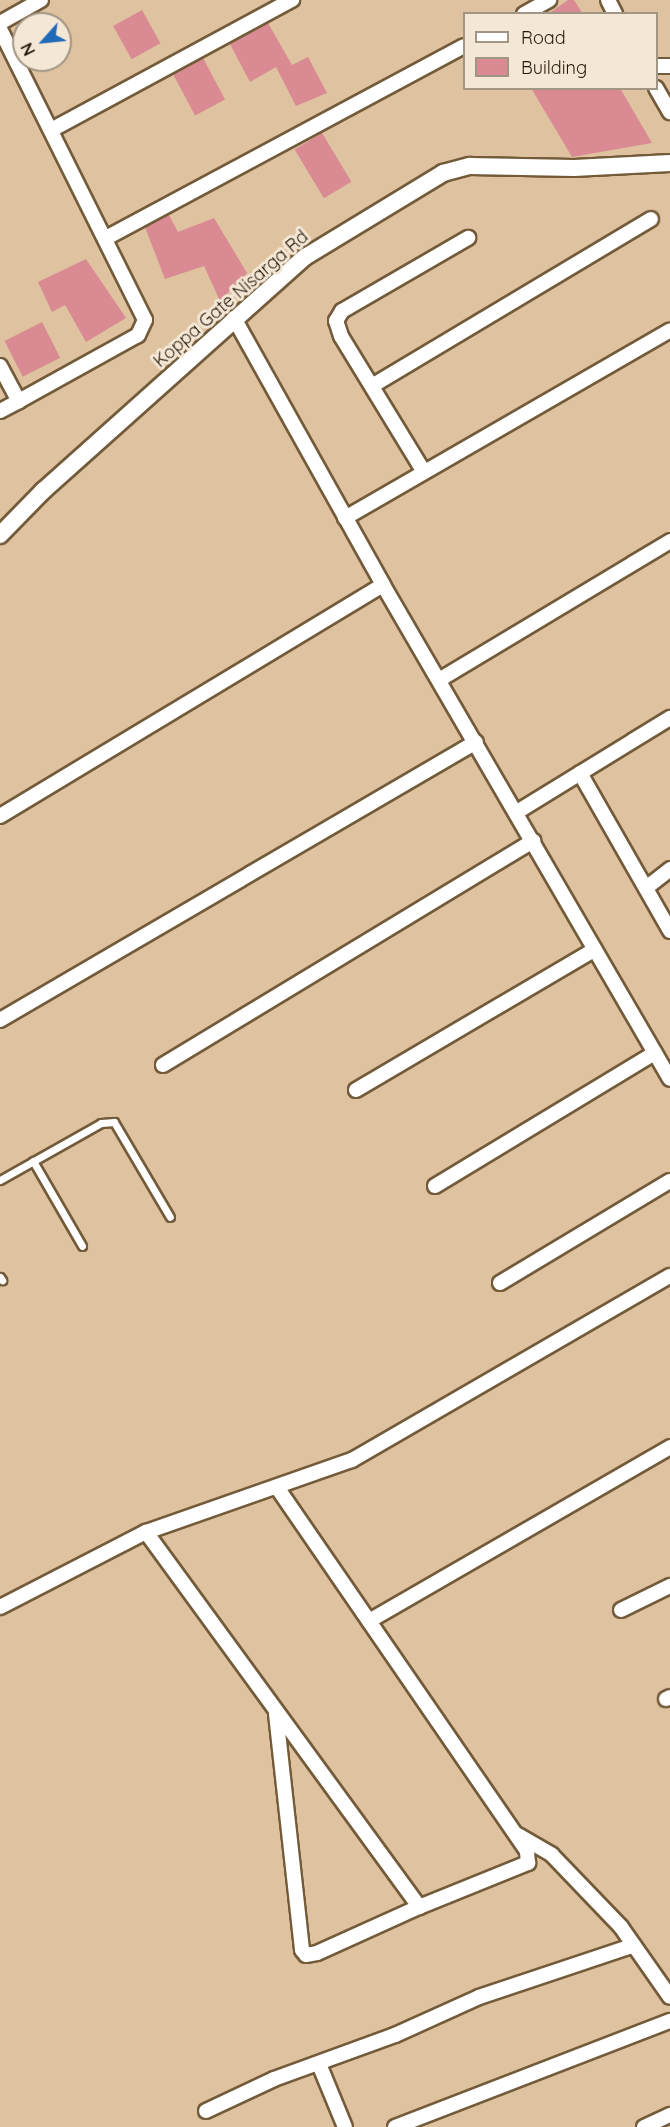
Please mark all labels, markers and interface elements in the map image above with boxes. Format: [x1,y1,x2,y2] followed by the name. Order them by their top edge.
[12,12,72,72] north arrow
[463,12,658,90] legend
[521,26,566,49] text: Road
[16,39,39,59] text: N
[521,56,587,79] text: Building
[149,226,313,372] street label: Koppa Gate Nisarga Rd

